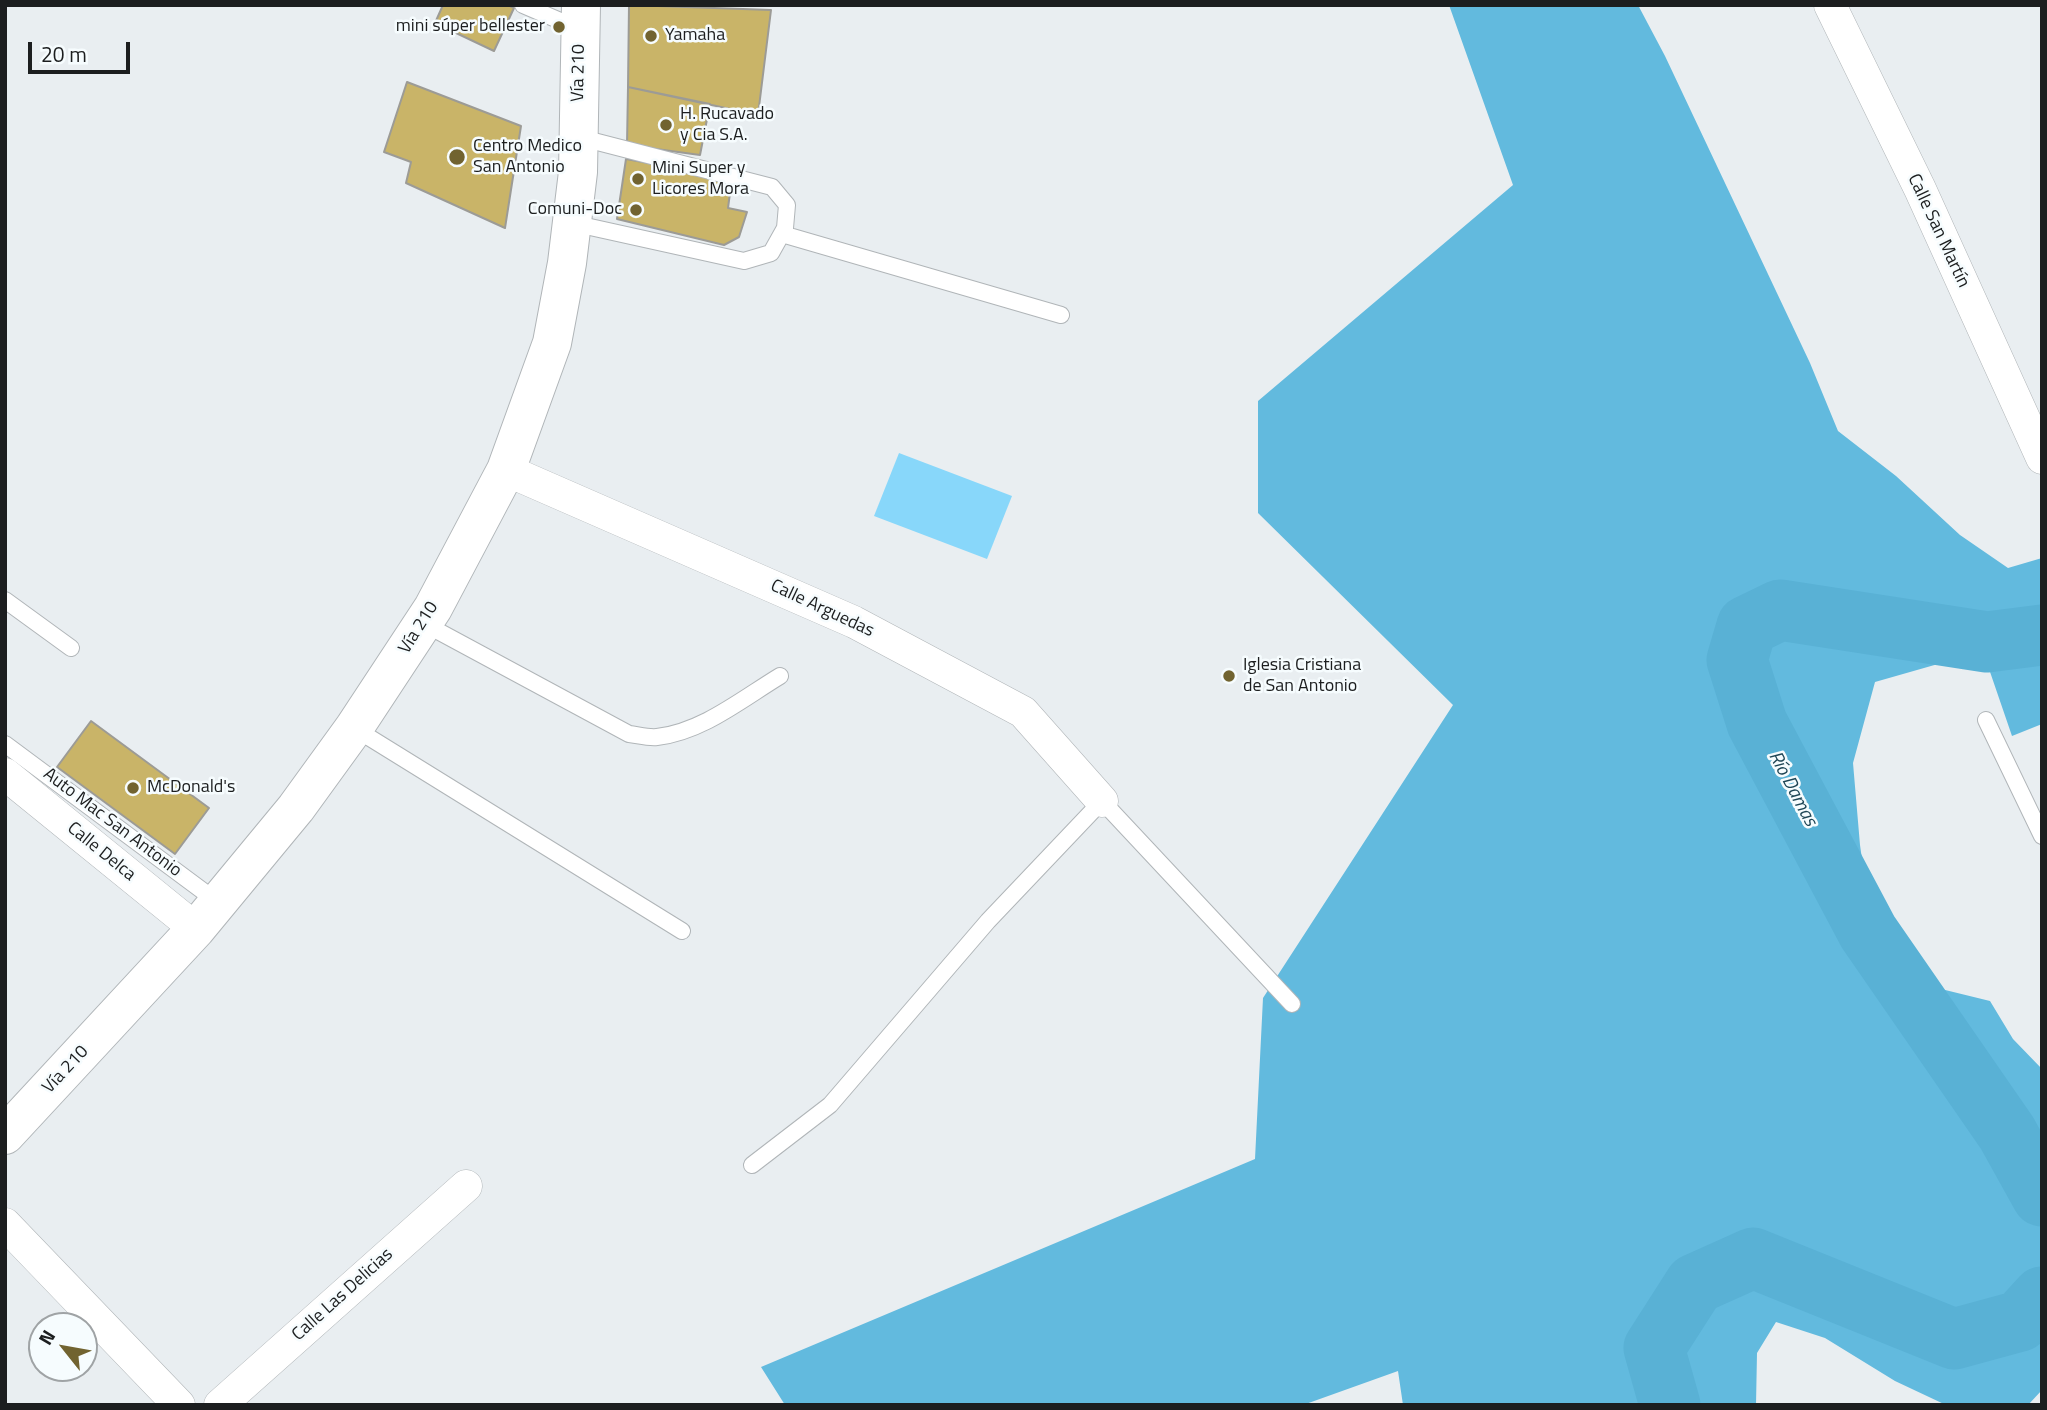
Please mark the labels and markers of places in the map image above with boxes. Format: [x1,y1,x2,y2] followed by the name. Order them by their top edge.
[396,16,545,38] place label: mini súper bellester
[551,19,567,35] marker: mini súper bellester
[665,25,725,47] place label: Yamaha
[643,28,659,44] marker: Yamaha
[680,104,774,146] place label: H. Rucavado y Cia S.A.
[658,117,674,133] marker: H. Rucavado y Cia S.A.
[473,136,582,178] place label: Centro Medico San Antonio
[447,147,467,167] marker: Centro Medico San Antonio
[652,158,749,200] place label: Mini Super y Licores Mora
[630,171,646,187] marker: Mini Super y Licores Mora
[528,199,622,221] place label: Comuni-Doc
[628,202,644,218] marker: Comuni-Doc
[1243,655,1361,698] place label: Iglesia Cristiana de San Antonio
[1221,668,1237,684] marker: Iglesia Cristiana de San Antonio
[147,777,235,799] place label: McDonald's
[125,780,141,796] marker: McDonald's

